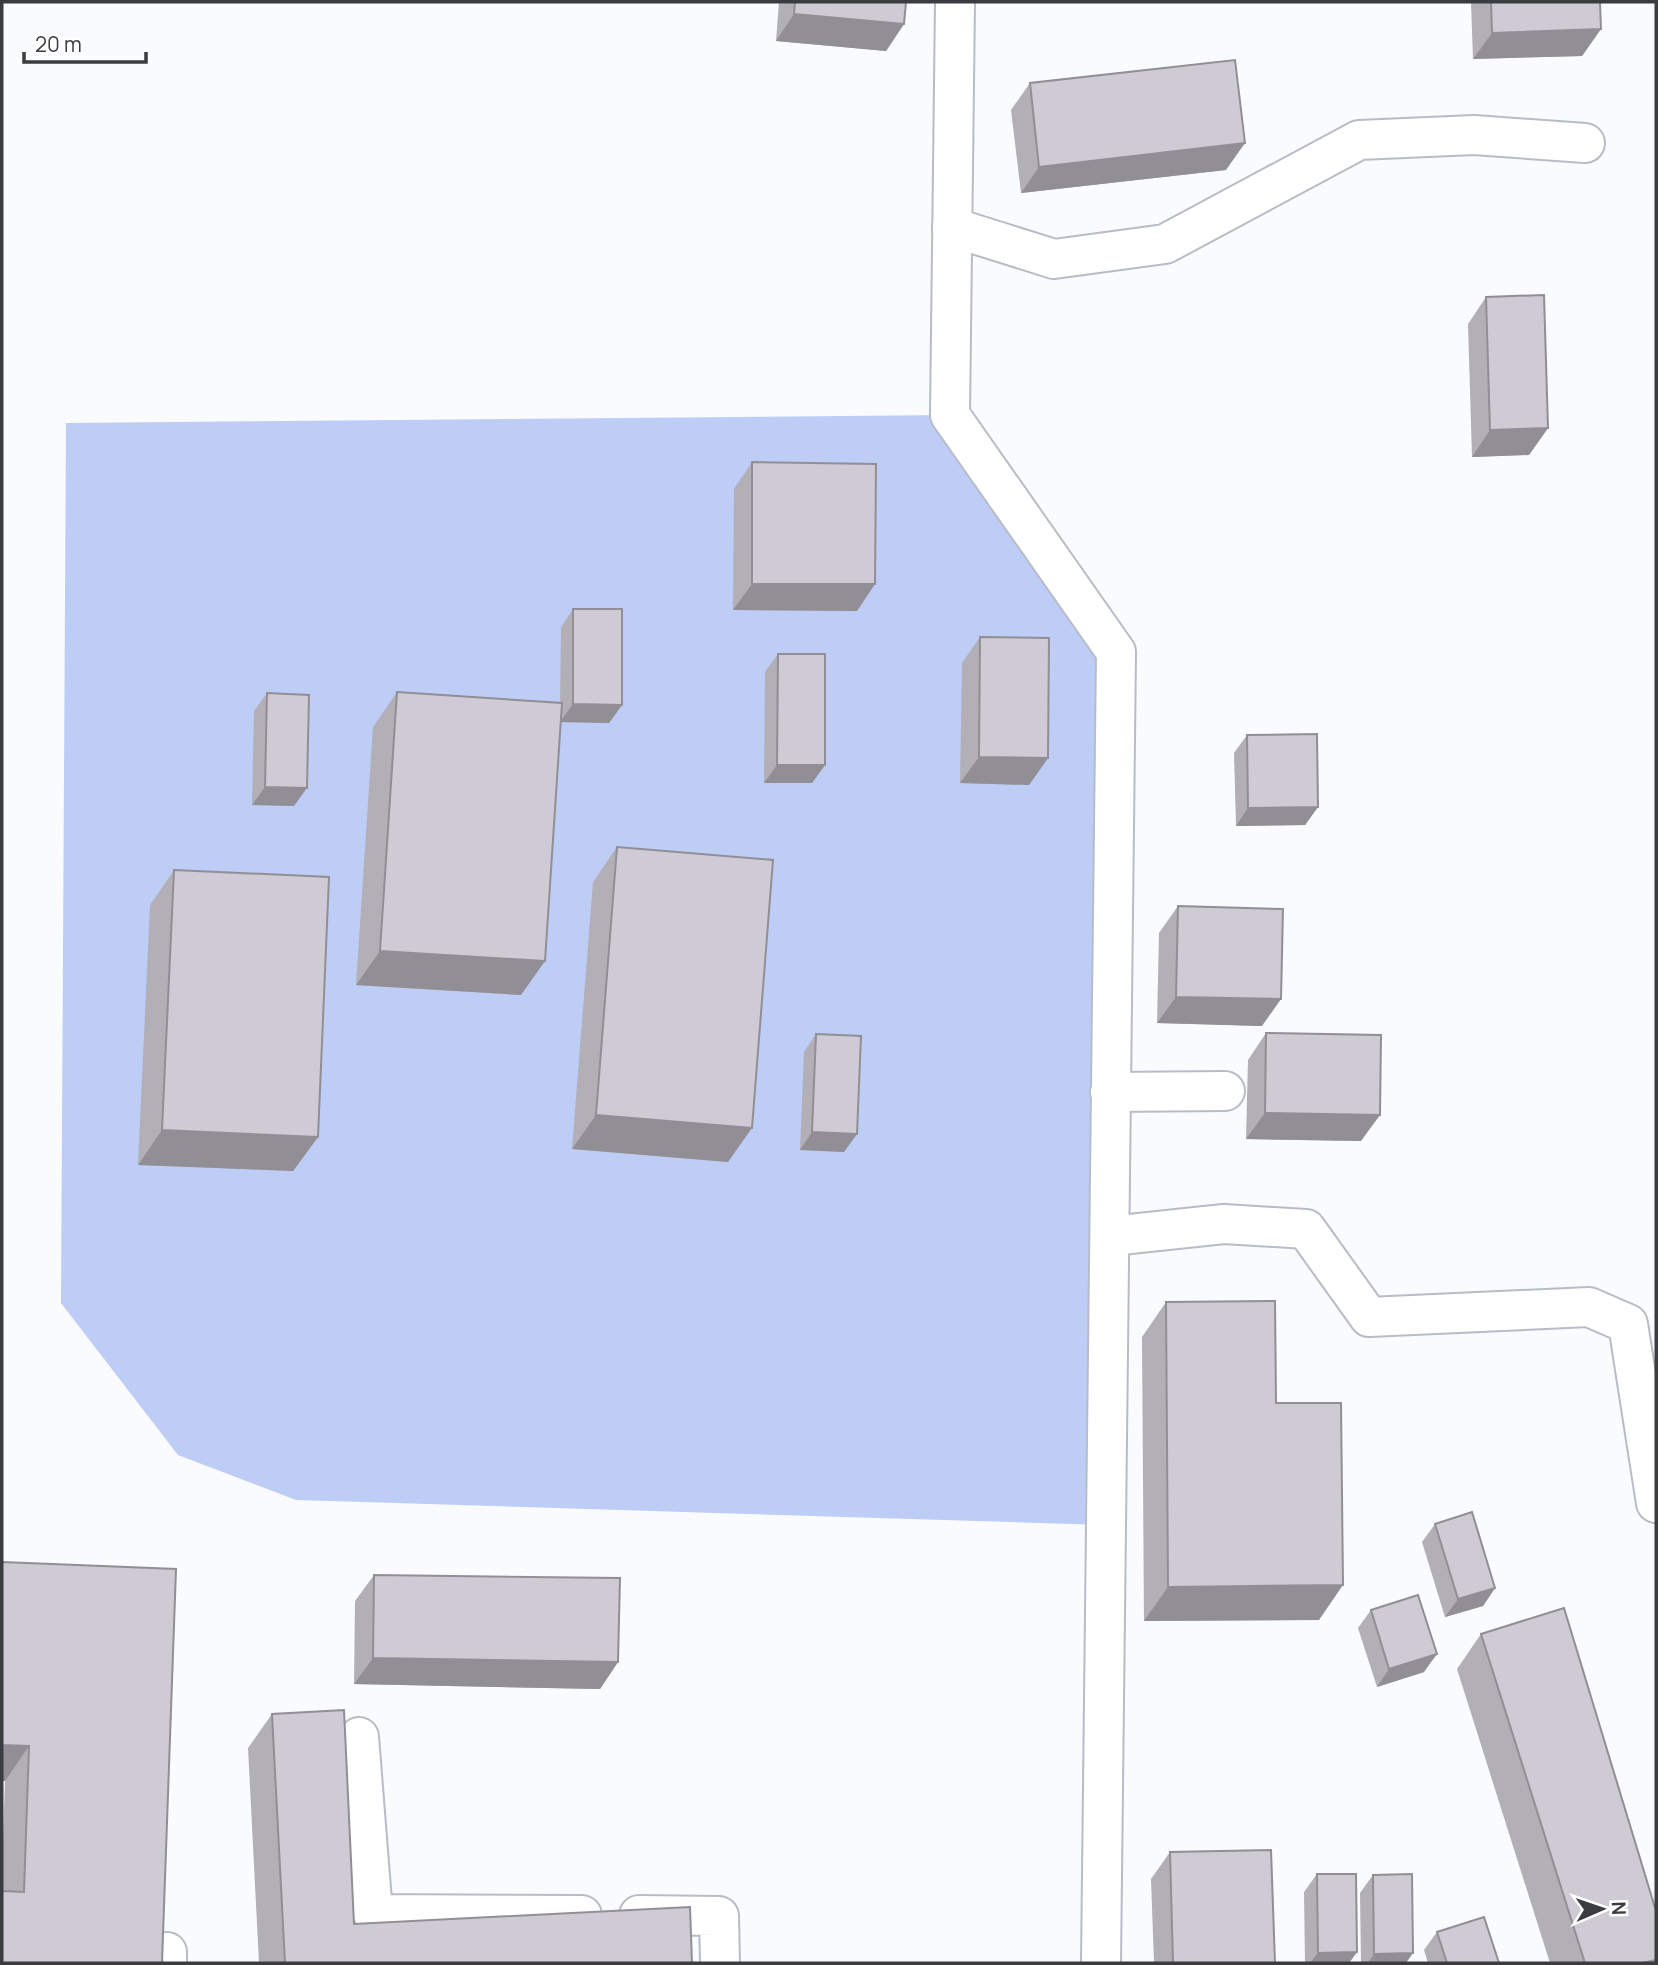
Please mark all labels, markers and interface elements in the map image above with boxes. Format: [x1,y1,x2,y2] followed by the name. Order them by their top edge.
[24,21,147,65] scale bar
[35,30,82,58] text: 20 m
[1567,1874,1637,1944] north arrow
[1606,1901,1632,1916] text: N

